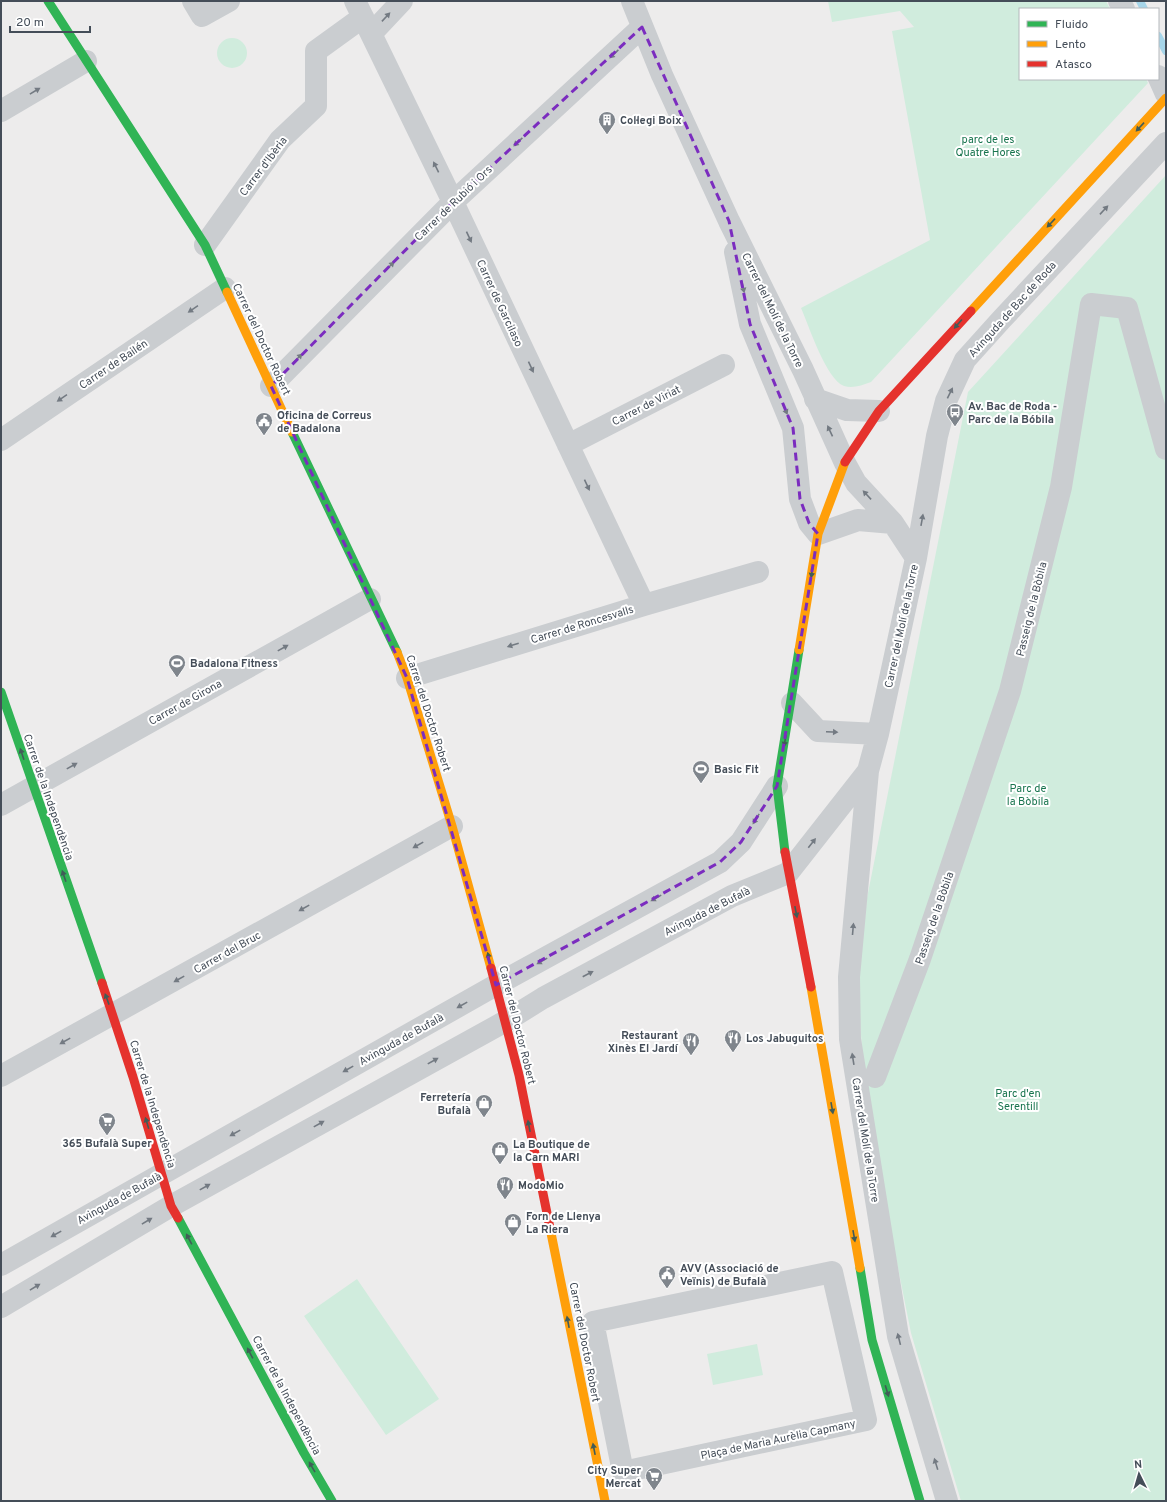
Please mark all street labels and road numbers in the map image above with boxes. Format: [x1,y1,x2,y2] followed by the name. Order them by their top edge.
[237,134,291,199] street label: Carrer d'Ibèria
[412,163,495,244] street label: Carrer de Rubió i Ors
[738,251,806,370] street label: Carrer del Molí de la Torre
[473,258,525,349] street label: Carrer de Garcilaso
[966,259,1060,361] street label: Avinguda de Bac de Roda
[229,281,293,398] street label: Carrer del Doctor Robert
[77,337,151,393] street label: Carrer de Bailén
[610,383,683,429] street label: Carrer de Viriat
[1013,560,1051,658] street label: Passeig de la Bòbila
[882,563,922,689] street label: Carrer del Molí de la Torre
[529,603,635,647] street label: Carrer de Roncesvalls
[403,653,454,773] street label: Carrer del Doctor Robert
[147,677,225,729] street label: Carrer de Girona
[20,732,76,863] street label: Carrer de la Independència
[913,870,957,967] street label: Passeig de la Bòbila
[662,884,753,940] street label: Avinguda de Bufalà
[191,929,264,977] street label: Carrer del Bruc
[495,964,539,1086] street label: Carrer del Doctor Robert
[357,1011,447,1069] street label: Avinguda de Bufalà
[126,1039,178,1170] street label: Carrer de la Independència
[848,1077,882,1204] street label: Carrer del Molí de la Torre
[75,1170,165,1228] street label: Avinguda de Bufalà
[566,1281,603,1403] street label: Carrer del Doctor Robert
[249,1333,324,1458] street label: Carrer de la Independència
[699,1417,857,1463] street label: Plaça de Maria Aurèlia Capmany

